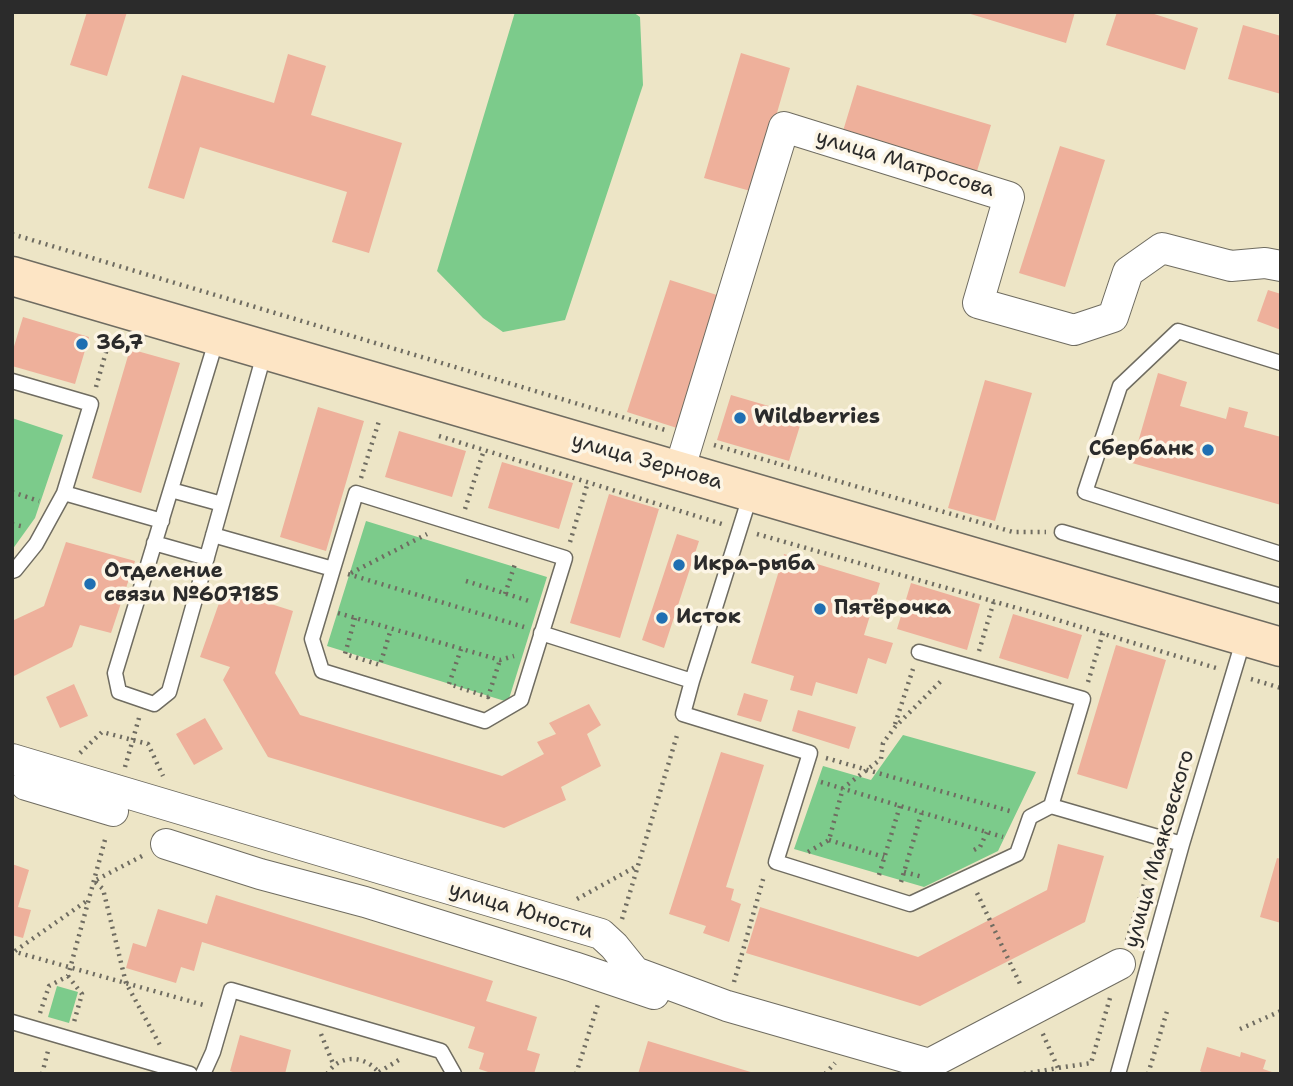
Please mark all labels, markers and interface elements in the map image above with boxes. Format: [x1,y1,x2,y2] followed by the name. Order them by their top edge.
[813,125,997,203] street label: улица Матросова
[96,331,143,357] place label: 36,7
[74,336,90,352] marker: 36,7
[754,405,880,431] place label: Wildberries
[732,410,748,426] marker: Wildberries
[569,428,725,496] street label: улица Зернова
[1089,437,1194,463] place label: Сбербанк
[1200,442,1216,458] marker: Сбербанк
[693,552,815,578] place label: Икра-рыба
[671,557,687,573] marker: Икра-рыба
[104,559,279,609] place label: Отделение связи №607185
[82,576,98,592] marker: Отделение связи №607185
[834,596,951,622] place label: Пятёрочка
[812,601,828,617] marker: Пятёрочка
[676,605,741,631] place label: Исток
[654,610,670,626] marker: Исток
[1120,747,1200,951] street label: улица Маяковского
[446,877,596,945] street label: улица Юности

